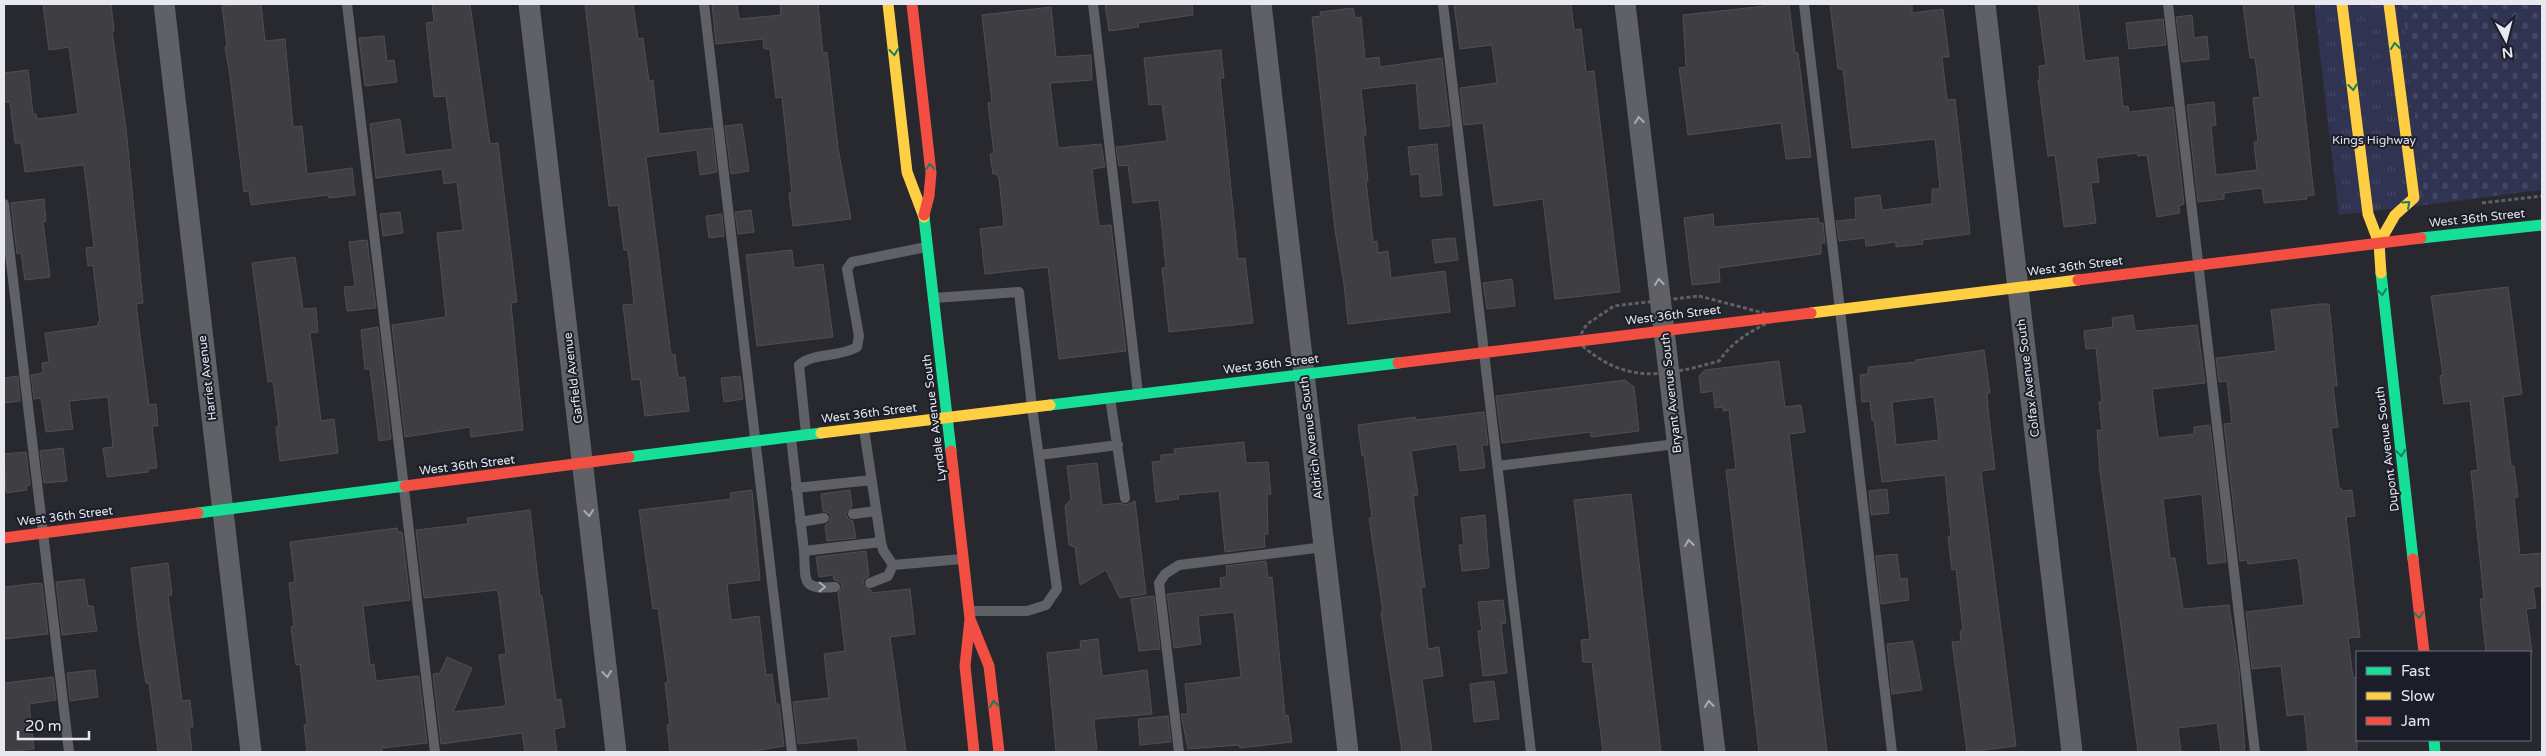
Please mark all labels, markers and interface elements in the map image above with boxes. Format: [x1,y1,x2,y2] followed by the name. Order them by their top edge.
[2481,15,2531,65] north arrow
[2390,41,2400,50] one-way arrow
[2501,43,2514,62] text: N
[888,49,899,57] one-way arrow
[2347,82,2357,91] one-way arrow
[1634,116,1645,124] one-way arrow
[2332,133,2417,147] park label: Kings Highway
[924,163,935,171] one-way arrow
[2402,201,2411,210] one-way arrow
[2428,206,2526,230] street label: West 36th Street
[2026,253,2124,279] street label: West 36th Street
[1654,277,1665,285] one-way arrow
[2376,288,2387,296] one-way arrow
[1624,302,1722,328] street label: West 36th Street
[2014,318,2042,438] street label: Colfax Avenue South
[560,332,586,424] street label: Garfield Avenue
[1658,332,1684,454] street label: Bryant Avenue South
[195,335,219,421] street label: Harriet Avenue
[1222,351,1320,377] street label: West 36th Street
[919,354,949,482] street label: Lyndale Avenue South
[1297,376,1325,500] street label: Aldrich Avenue South
[2372,386,2402,512] street label: Dupont Avenue South
[820,400,918,426] street label: West 36th Street
[2395,450,2406,458] one-way arrow
[418,452,516,478] street label: West 36th Street
[16,503,114,529] street label: West 36th Street
[583,509,594,517] one-way arrow
[1684,538,1695,546] one-way arrow
[818,582,826,592] one-way arrow
[2413,611,2424,619] one-way arrow
[2356,651,2531,741] legend
[2401,662,2431,680] text: Fast
[601,670,612,678] one-way arrow
[2401,687,2435,705] text: Slow
[989,700,1000,708] one-way arrow
[1704,700,1715,708] one-way arrow
[18,708,89,740] scale bar
[2401,712,2430,730] text: Jam
[25,717,62,735] text: 20 m

